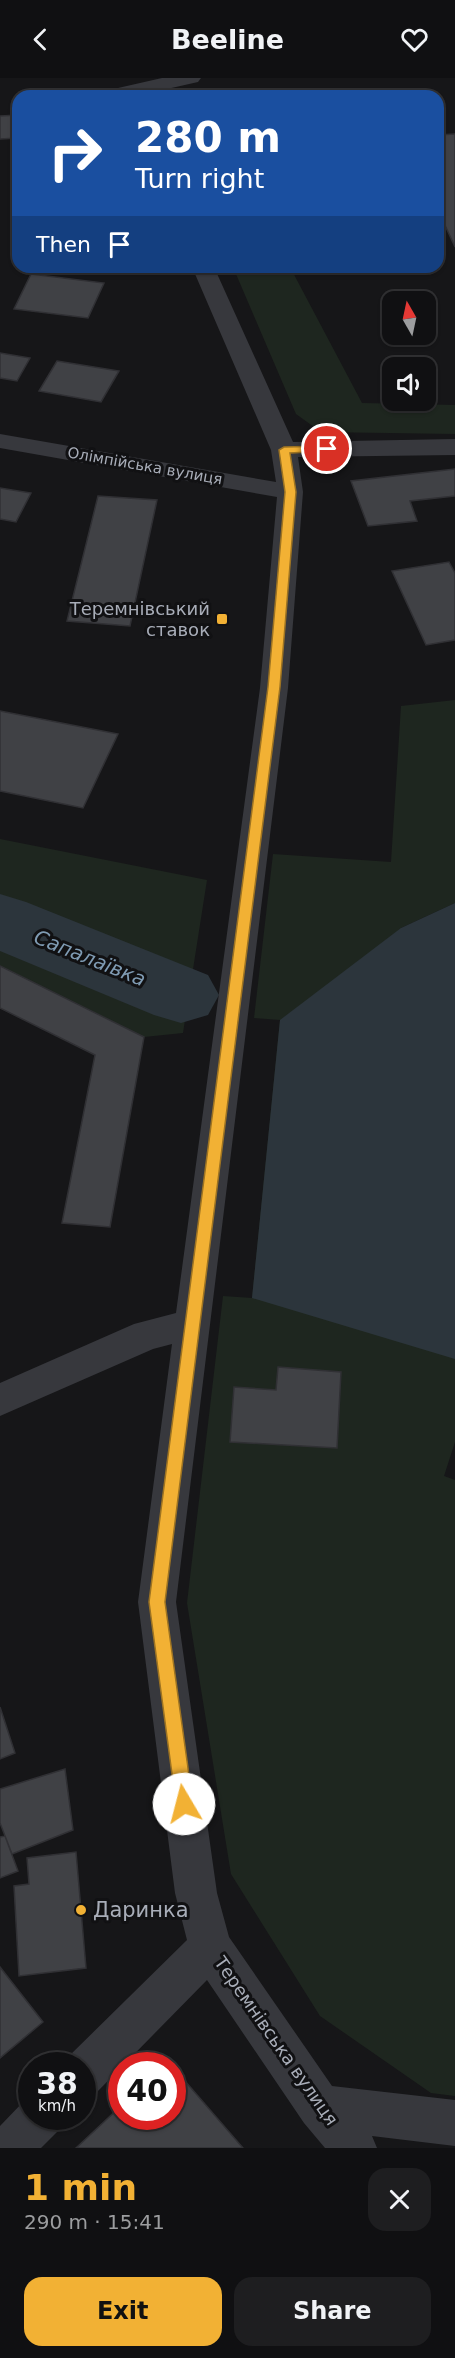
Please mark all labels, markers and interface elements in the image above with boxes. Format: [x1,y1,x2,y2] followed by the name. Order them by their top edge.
[24,23,57,56] icon: back
[398,23,431,56] icon: heart
[171,24,284,55] text: Beeline
[135,113,281,162] text: 280 m
[36,114,114,192] icon: right
[135,163,264,194] text: Turn right
[103,228,136,261] icon: arrive
[36,232,91,257] text: Then
[382,291,436,345] north arrow
[382,291,436,411] map controls
[382,357,436,411] button: sound
[301,423,352,474] pin
[310,432,343,465] icon: arrive
[66,444,224,488] street label: Олімпійська вулиця
[69,598,210,640] place label: Теремнівський ставок
[215,612,229,626] marker: Теремнівський ставок
[31,925,149,991] water label: Сапалаївка
[152,1772,216,1836] position arrow
[93,1898,189,1922] place label: Даринка
[74,1903,88,1917] marker: Даринка
[210,1951,343,2129] street label: Теремнівська вулиця
[108,2052,186,2130] speed limit sign: 40
[36,2066,78,2101] text: 38
[38,2097,76,2115] text: km/h
[24,2167,137,2208] text: 1 min
[368,2168,431,2231] button: close
[24,2210,165,2234] text: 290 m · 15:41
[24,2277,222,2346] button: Exit
[234,2277,431,2346] button: Share

